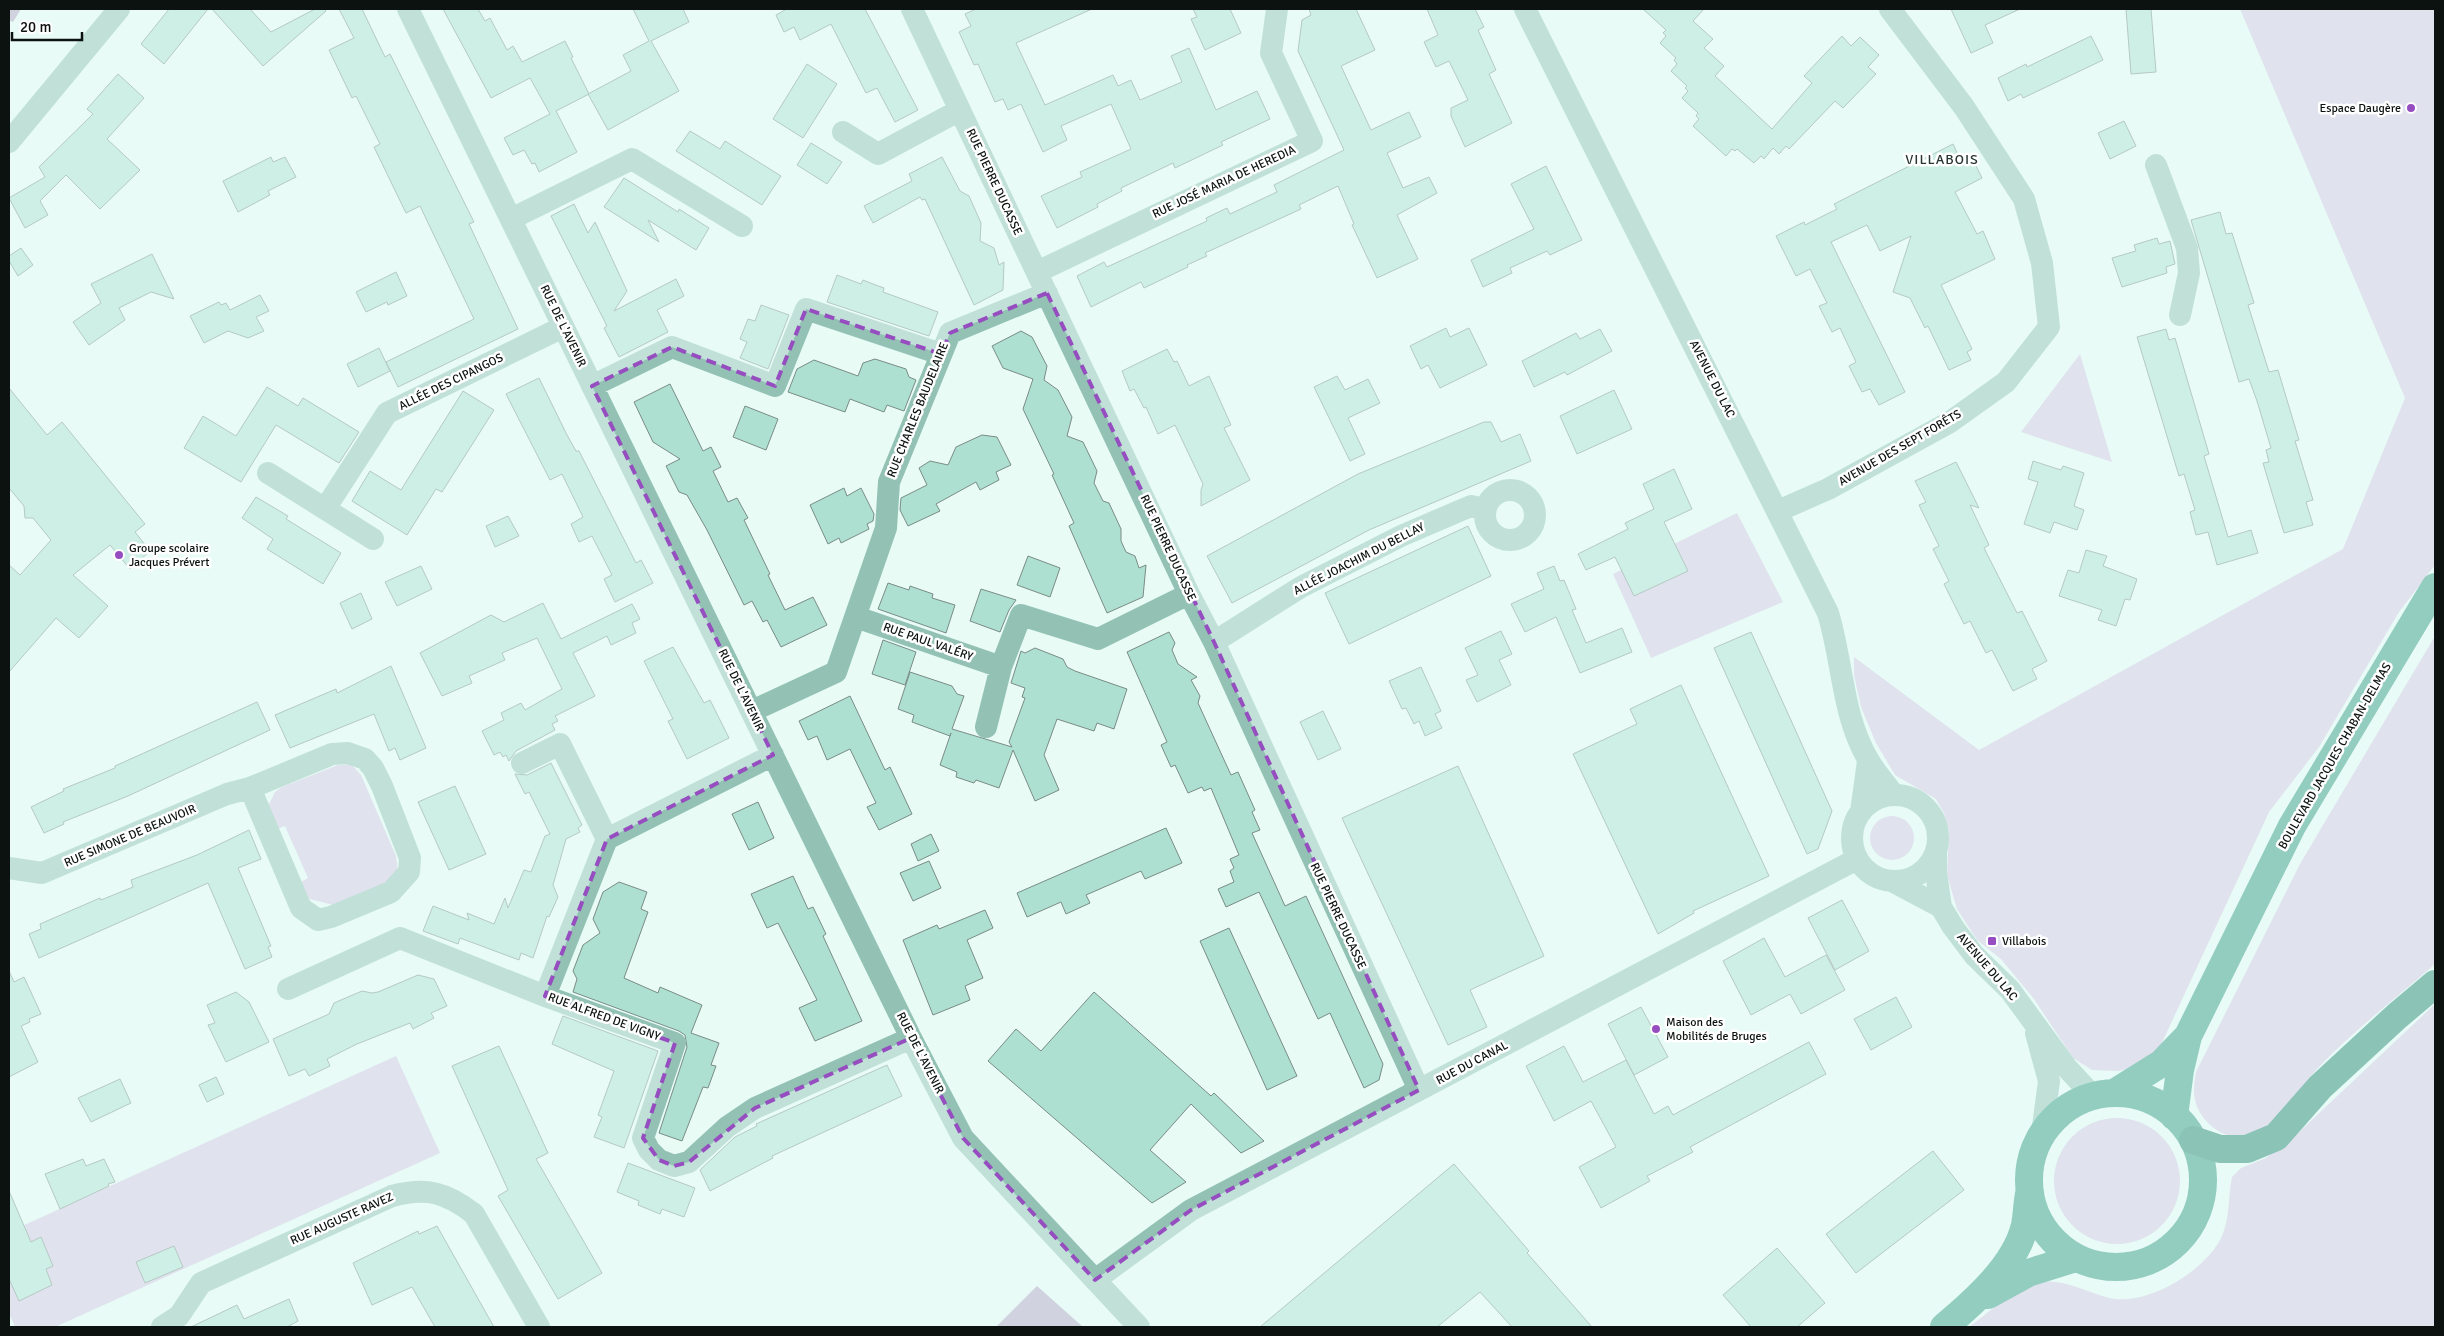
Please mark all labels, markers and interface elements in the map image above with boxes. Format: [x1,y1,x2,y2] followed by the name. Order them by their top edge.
[12,10,82,42] scale bar
[20,18,51,36] text: 20 m
[2319,101,2401,116] place label: Espace Daugère
[2405,102,2417,114] marker: Espace Daugère
[963,126,1025,238] street label: RUE PIERRE DUCASSE
[1150,142,1299,222] street label: RUE JOSÉ MARIA DE HEREDIA
[1905,151,1979,168] district label: VILLABOIS
[537,282,589,370] street label: RUE DE L'AVENIR
[1686,338,1738,420] street label: AVENUE DU LAC
[884,340,952,480] street label: RUE CHARLES BAUDELAIRE
[396,350,506,414] street label: ALLÉE DES CIPANGOS
[1836,406,1964,489] street label: AVENUE DES SEPT FORÊTS
[1137,492,1199,604] street label: RUE PIERRE DUCASSE
[1291,519,1427,599] street label: ALLÉE JOACHIM DU BELLAY
[129,541,209,570] place label: Groupe scolaire Jacques Prévert
[113,549,125,561] marker: Groupe scolaire Jacques Prévert
[881,620,975,664] street label: RUE PAUL VALÉRY
[715,646,767,734] street label: RUE DE L'AVENIR
[2275,660,2395,852] street label: BOULEVARD JACQUES CHABAN-DELMAS
[62,801,198,871] street label: RUE SIMONE DE BEAUVOIR
[1307,860,1369,972] street label: RUE PIERRE DUCASSE
[1953,930,2021,1004] street label: AVENUE DU LAC
[2002,934,2046,949] place label: Villabois
[1986,935,1998,947] marker: Villabois
[546,990,662,1044] street label: RUE ALFRED DE VIGNY
[893,1010,947,1096] street label: RUE DE L'AVENIR
[1666,1015,1767,1044] place label: Maison des Mobilités de Bruges
[1650,1023,1662,1035] marker: Maison des Mobilités de Bruges
[1434,1038,1510,1088] street label: RUE DU CANAL
[288,1189,396,1248] street label: RUE AUGUSTE RAVEZ

